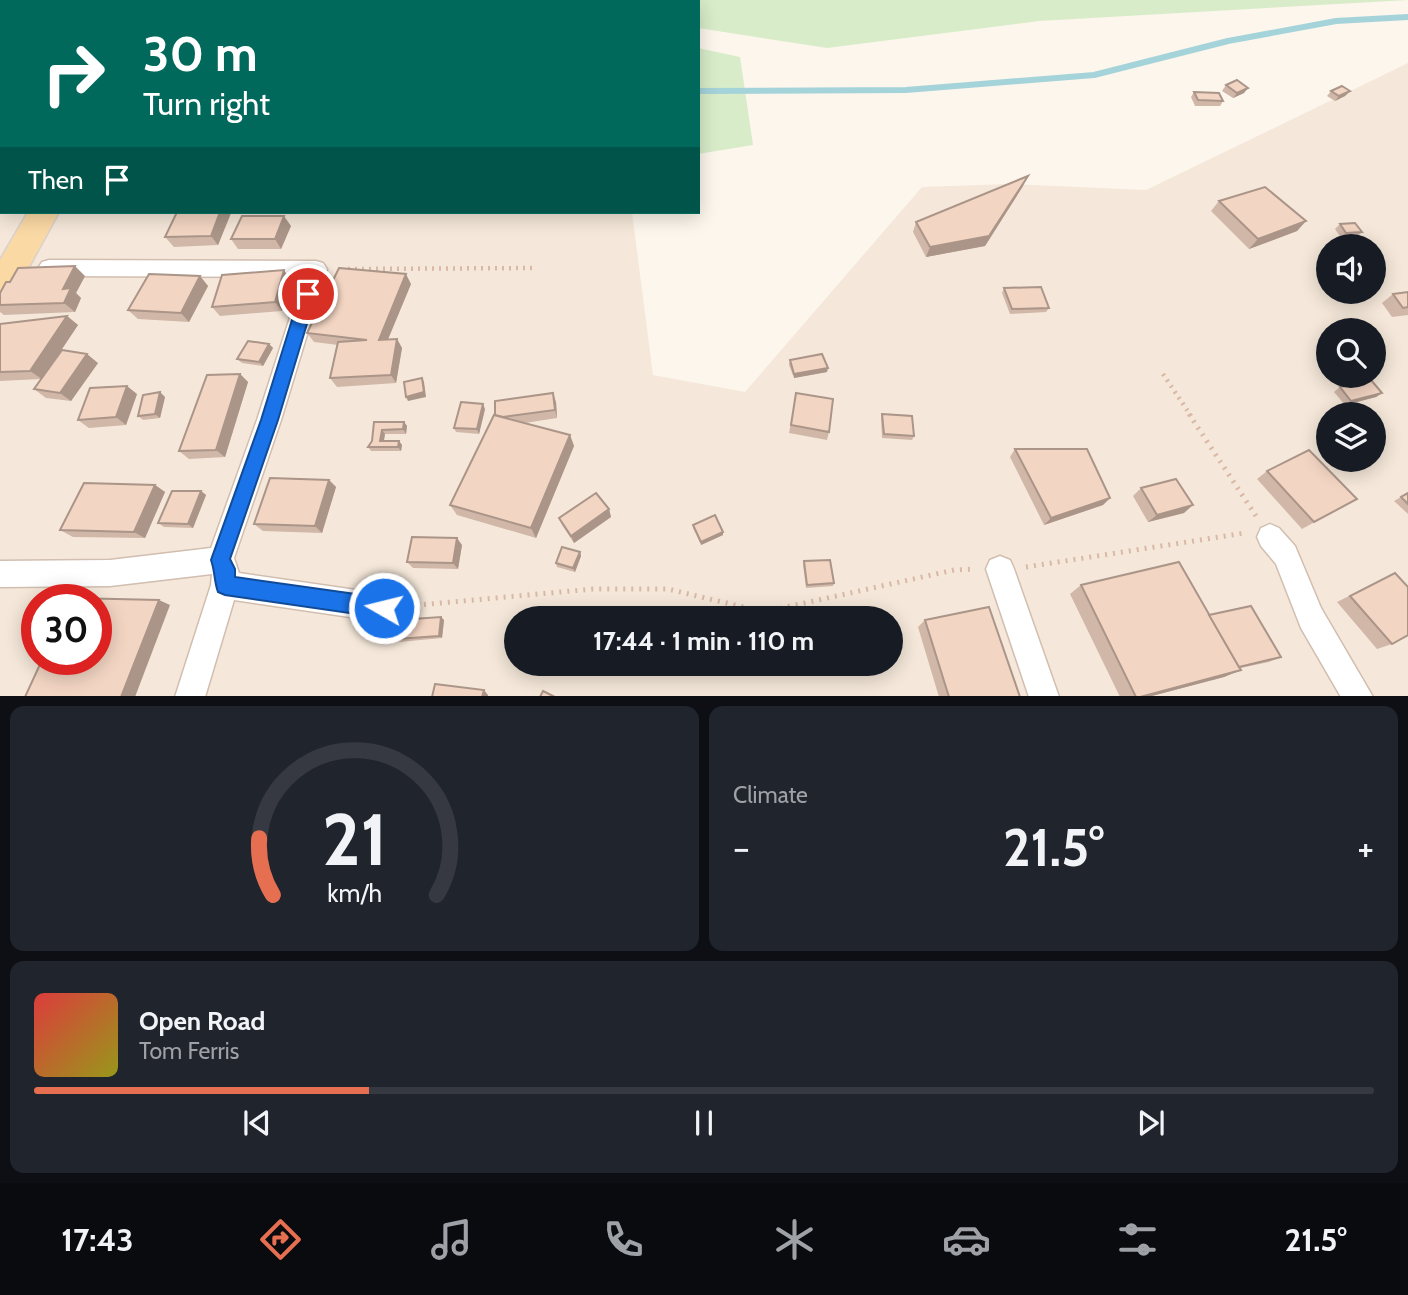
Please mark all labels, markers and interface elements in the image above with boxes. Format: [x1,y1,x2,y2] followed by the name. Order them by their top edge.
[143,24,258,83] text: 30 m
[28,28,119,119] icon: right
[143,84,270,123] text: Turn right
[98,161,136,199] icon: arrive
[28,164,84,196] text: Then
[1316,234,1386,472] map controls
[1316,234,1386,304] button: sound
[278,264,338,324] pin
[289,275,327,313] icon: arrive
[1316,318,1386,388] button: search
[1316,402,1386,472] button: layers
[347,571,421,645] position arrow
[21,584,112,675] speed limit sign: 30
[593,625,814,657] text: 17:44 · 1 min · 110 m
[733,781,808,809] text: Climate
[322,795,387,883] text: 21
[1003,816,1104,879] text: 21.5°
[733,824,750,871] text: −
[1357,824,1374,871] text: +
[327,877,382,907] text: km/h
[139,1005,265,1037] text: Open Road
[139,1037,239,1065] text: Tom Ferris
[238,1104,276,1142] icon: previous
[685,1104,723,1142] icon: pause
[1132,1104,1170,1142] icon: next
[256,1215,305,1264] icon: directions
[427,1215,476,1264] icon: music
[599,1215,648,1264] icon: phone
[770,1215,819,1264] icon: climate
[942,1215,991,1264] icon: car
[1113,1215,1162,1264] icon: filters
[61,1220,134,1259] text: 17:43
[1284,1220,1347,1259] text: 21.5°

